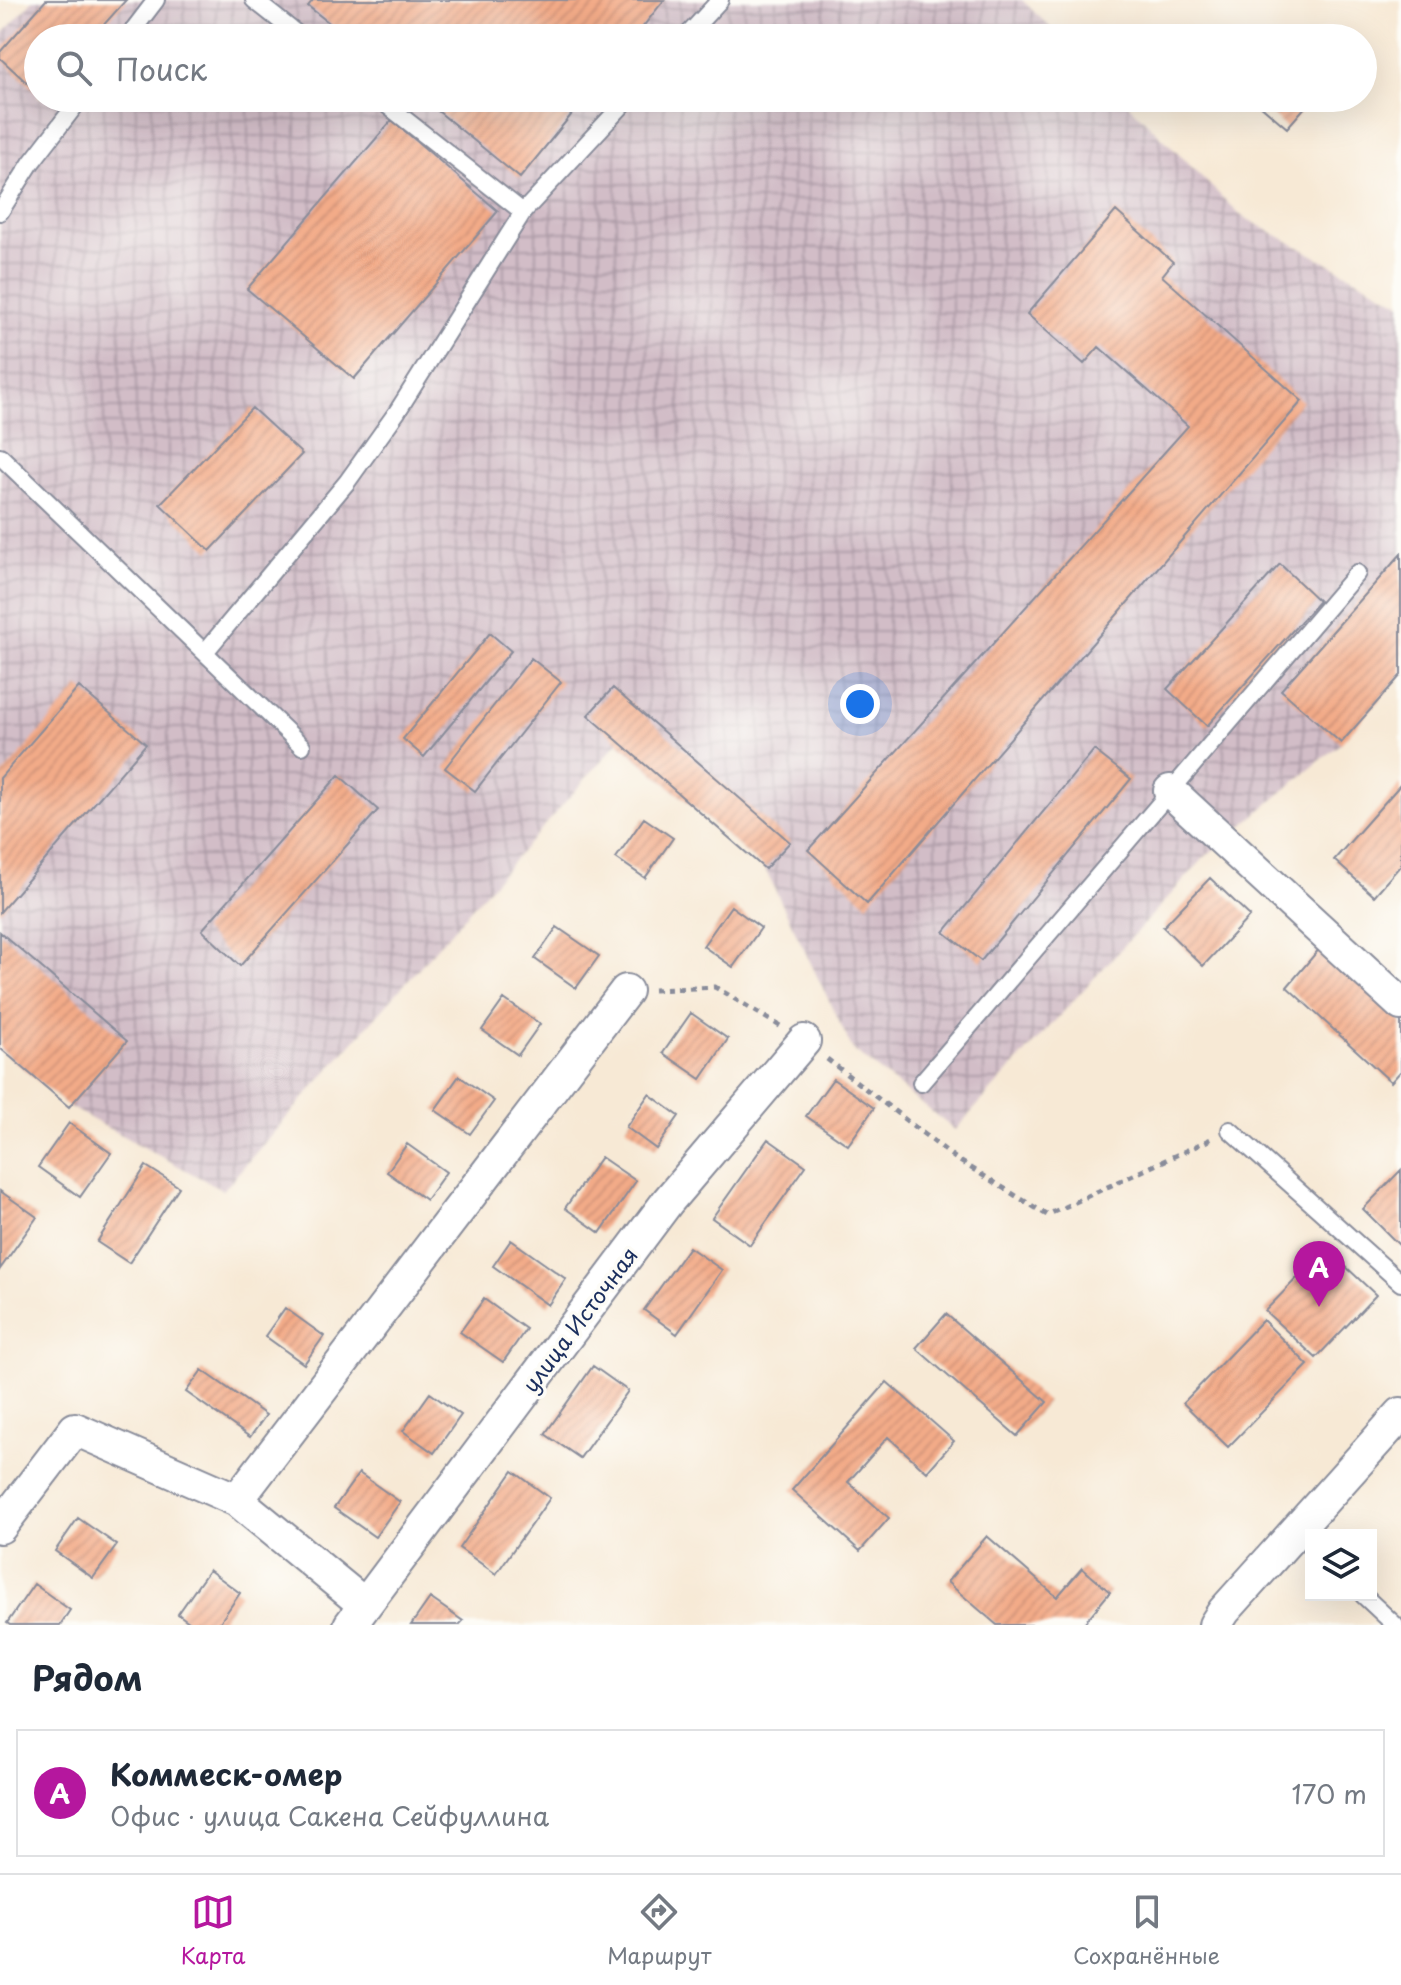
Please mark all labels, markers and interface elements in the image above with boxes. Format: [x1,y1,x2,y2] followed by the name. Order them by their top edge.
[24,24,1377,112] search box
[52,46,96,90] icon: search
[116,46,207,91] text: Поиск
[840,684,880,724] your location
[513,1239,645,1399] street label: улица Источная
[1293,1241,1345,1307] pin: A
[1305,1529,1377,1601] map controls
[1305,1529,1377,1601] button: layers
[32,1651,143,1703] text: Рядом
[110,1751,342,1796] text: Коммеск-омер
[50,1774,70,1813] text: A
[1292,1774,1367,1813] text: 170 m
[110,1796,549,1835] text: Офис · улица Сакена Сейфуллина
[181,1890,245,1971] tab: Карта
[607,1890,711,1971] tab: Маршрут
[1073,1890,1220,1971] tab: Сохранённые

